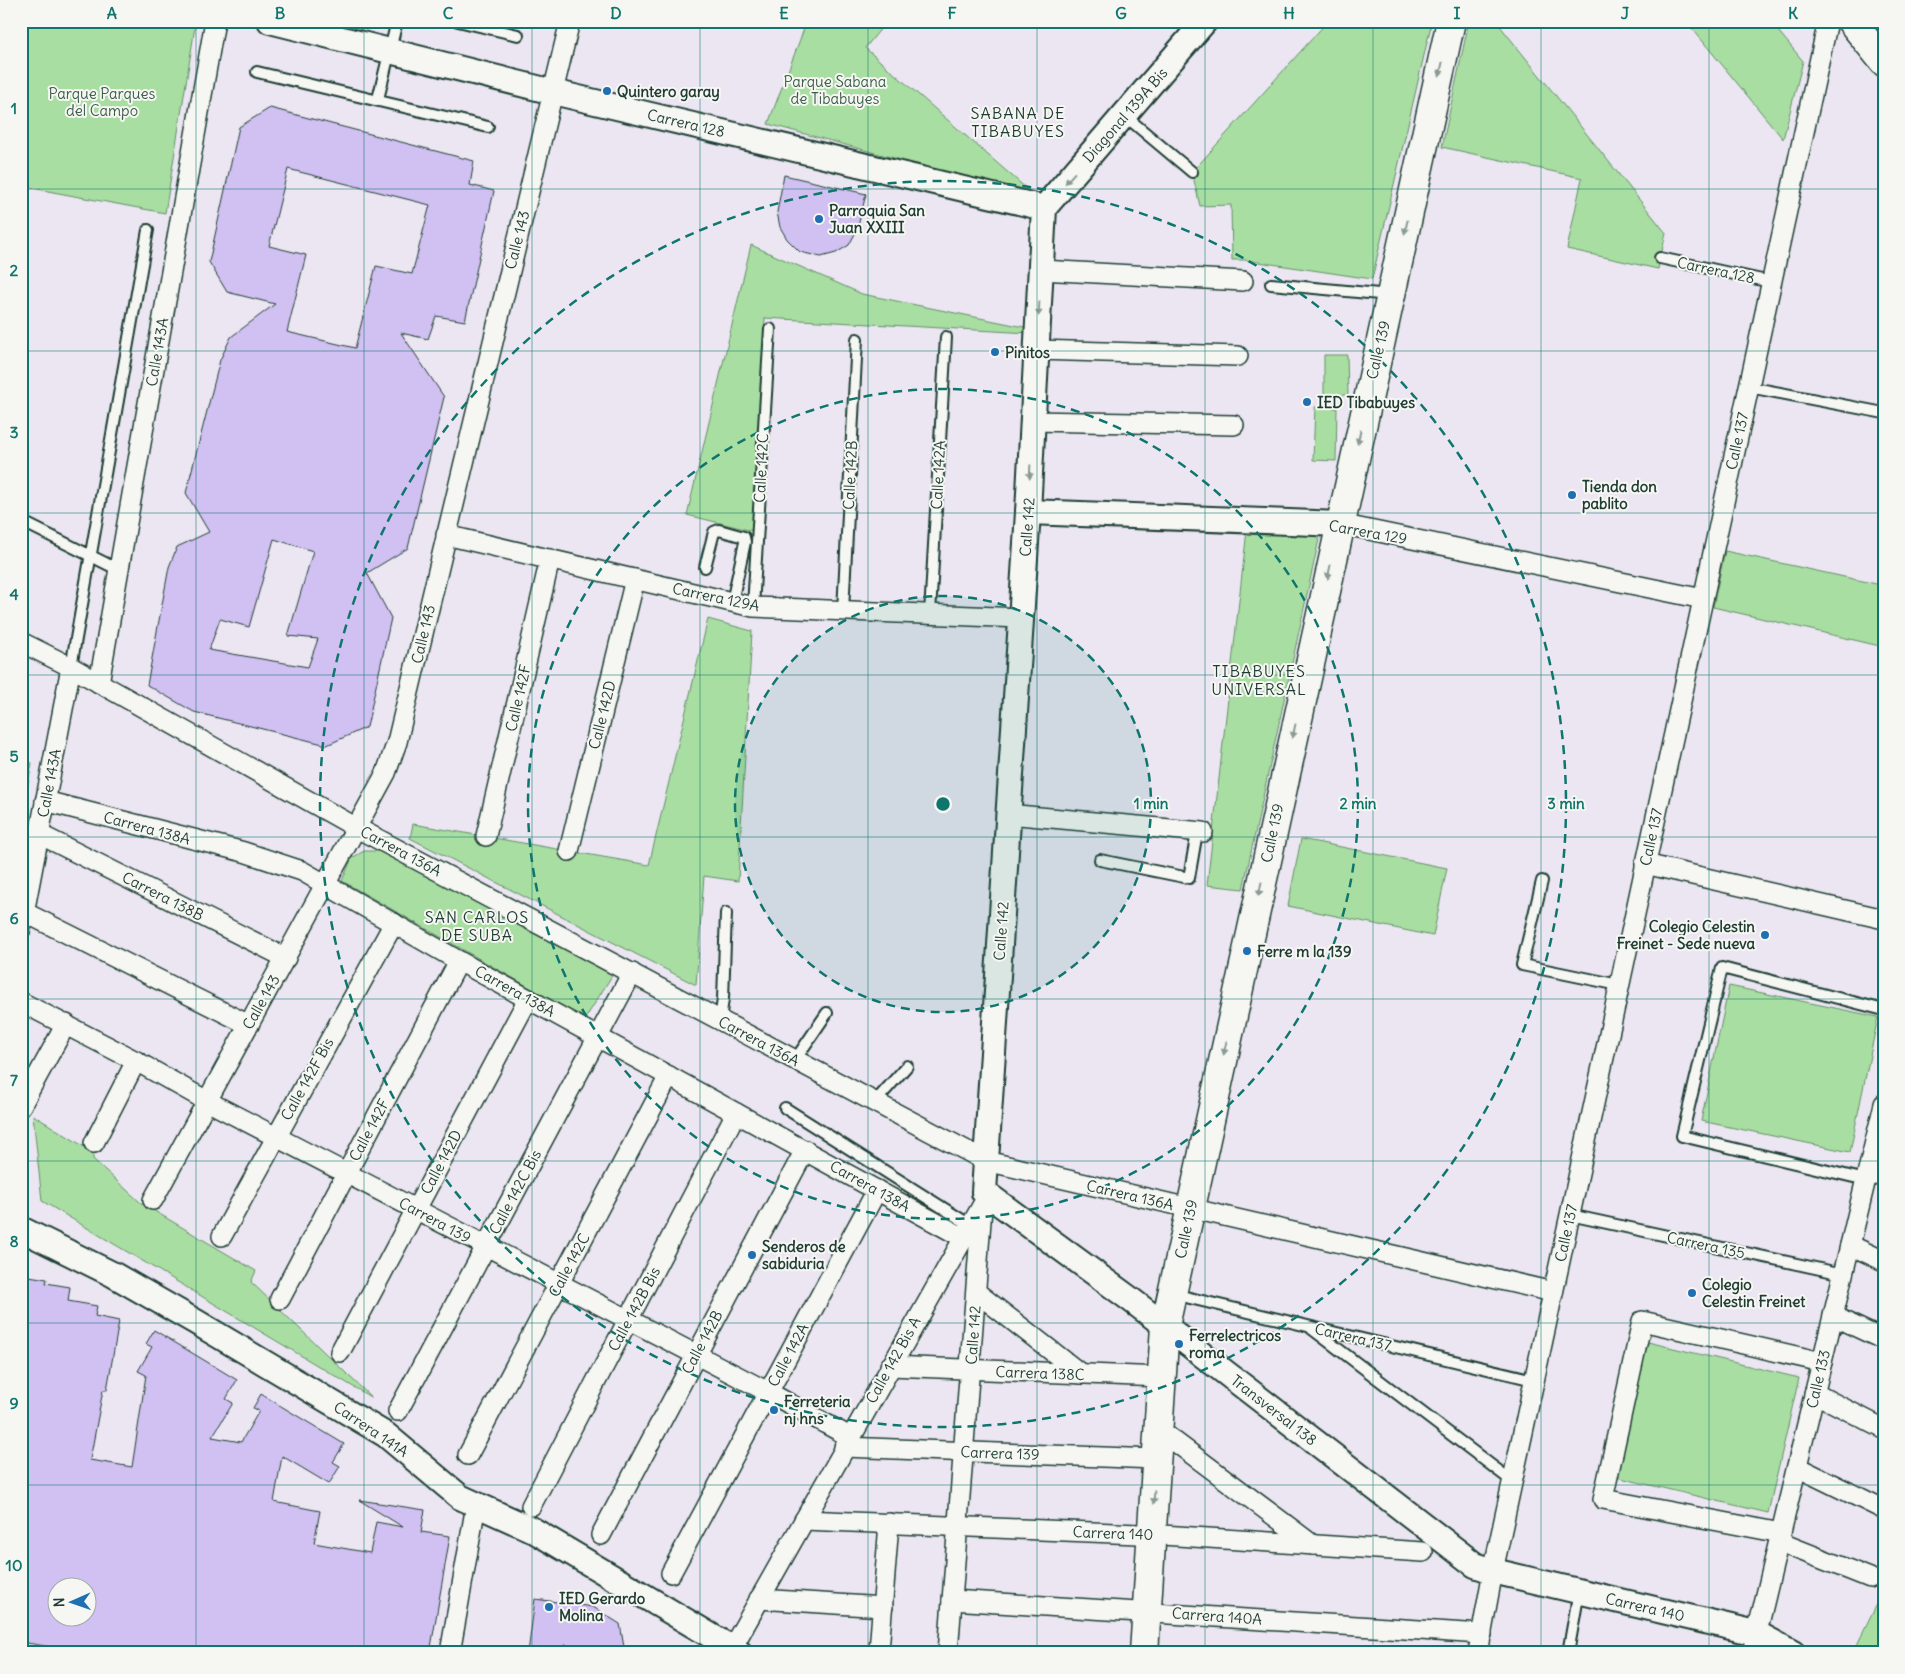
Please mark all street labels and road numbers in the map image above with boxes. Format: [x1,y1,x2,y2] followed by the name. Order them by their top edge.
[1079,63,1172,166] street label: Diagonal 139A Bis
[645,105,727,141] street label: Carrera 128
[501,209,533,271] street label: Calle 143
[1675,252,1757,288] street label: Carrera 128
[142,316,172,388] street label: Calle 143A
[1362,319,1394,381] street label: Calle 139
[1722,410,1752,472] street label: Calle 137
[750,433,772,503] street label: Calle 142C
[839,440,861,510] street label: Calle 142B
[927,440,949,510] street label: Calle 142A
[1015,497,1039,557] street label: Calle 142
[1327,516,1409,548] street label: Carrera 129
[671,578,762,616] street label: Carrera 129A
[407,603,439,665] street label: Calle 143
[501,662,535,733] street label: Calle 142F
[584,679,620,751] street label: Calle 142D
[33,747,65,819] street label: Calle 143A
[1256,802,1288,864] street label: Calle 139
[1636,806,1666,868] street label: Calle 137
[102,807,193,849] street label: Carrera 138A
[357,822,445,880] street label: Carrera 136A
[119,867,207,925] street label: Carrera 138B
[989,901,1013,961] street label: Calle 142
[471,961,559,1021] street label: Carrera 138A
[238,971,284,1033] street label: Calle 143
[715,1012,803,1070] street label: Carrera 136A
[276,1034,338,1124] street label: Calle 142F Bis
[345,1095,394,1164] street label: Calle 142F
[416,1127,466,1197] street label: Calle 142D
[485,1146,545,1238] street label: Calle 142C Bis
[826,1156,914,1216] street label: Carrera 138A
[1084,1176,1176,1214] street label: Carrera 136A
[395,1193,475,1247] street label: Carrera 139
[1170,1198,1202,1260] street label: Calle 139
[1551,1202,1581,1264] street label: Calle 137
[1665,1227,1747,1263] street label: Carrera 135
[544,1230,594,1300] street label: Calle 142C
[604,1263,664,1354] street label: Calle 142B Bis
[961,1305,985,1365] street label: Calle 142
[677,1307,727,1377] street label: Calle 142B
[861,1313,925,1407] street label: Calle 142 Bis A
[1313,1319,1393,1355] street label: Carrera 137
[763,1320,813,1390] street label: Calle 142A
[1802,1348,1834,1410] street label: Calle 133
[995,1362,1085,1384] street label: Carrera 138C
[1227,1371,1321,1449] street label: Transversal 138
[330,1397,412,1461] street label: Carrera 141A
[960,1442,1040,1464] street label: Carrera 139
[1072,1522,1154,1544] street label: Carrera 140
[1604,1589,1686,1625] street label: Carrera 140
[1171,1603,1263,1629] street label: Carrera 140A

